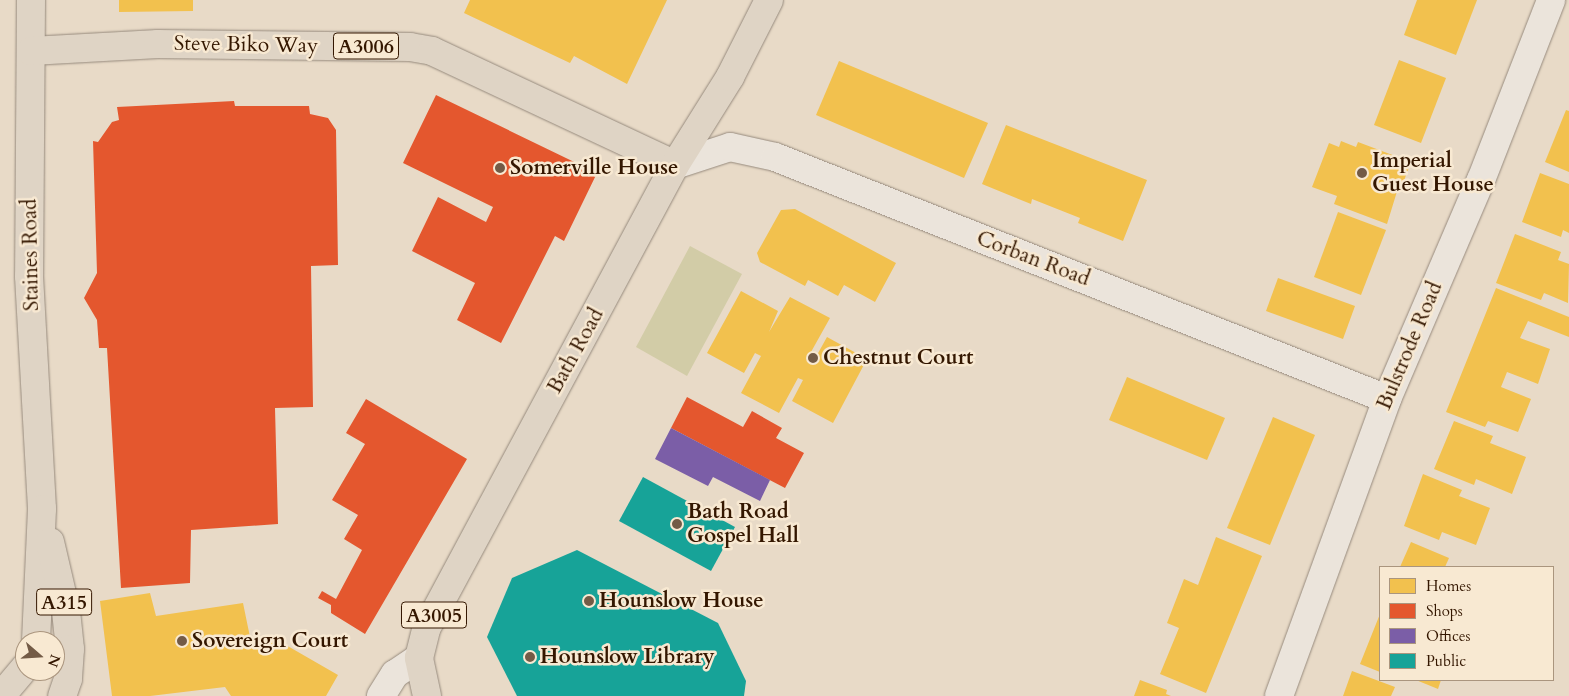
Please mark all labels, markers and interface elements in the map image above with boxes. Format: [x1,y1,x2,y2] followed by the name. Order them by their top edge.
[332,28,400,64] road number: A3006
[174,31,318,59] street label: Steve Biko Way
[1372,148,1494,198] place label: Imperial Guest House
[510,155,678,181] place label: Somerville House
[494,162,506,174] marker: Somerville House
[1356,167,1368,179] marker: Imperial Guest House
[17,199,45,311] street label: Staines Road
[973,226,1093,292] street label: Corban Road
[1372,278,1448,414] street label: Bulstrode Road
[542,304,610,398] street label: Bath Road
[823,345,974,371] place label: Chestnut Court
[807,352,819,364] marker: Chestnut Court
[687,499,799,549] place label: Bath Road Gospel Hall
[671,518,683,530] marker: Bath Road Gospel Hall
[1379,566,1554,681] legend
[1426,576,1471,596] text: Homes
[35,584,93,620] road number: A315
[599,588,764,614] place label: Hounslow House
[583,595,595,607] marker: Hounslow House
[400,598,468,632] road number: A3005
[1426,601,1463,621] text: Shops
[1426,626,1471,646] text: Offices
[192,628,348,654] place label: Sovereign Court
[15,631,65,681] north arrow
[176,635,188,647] marker: Sovereign Court
[540,644,715,670] place label: Hounslow Library
[524,651,536,663] marker: Hounslow Library
[1426,651,1466,671] text: Public
[43,652,65,670] text: N

